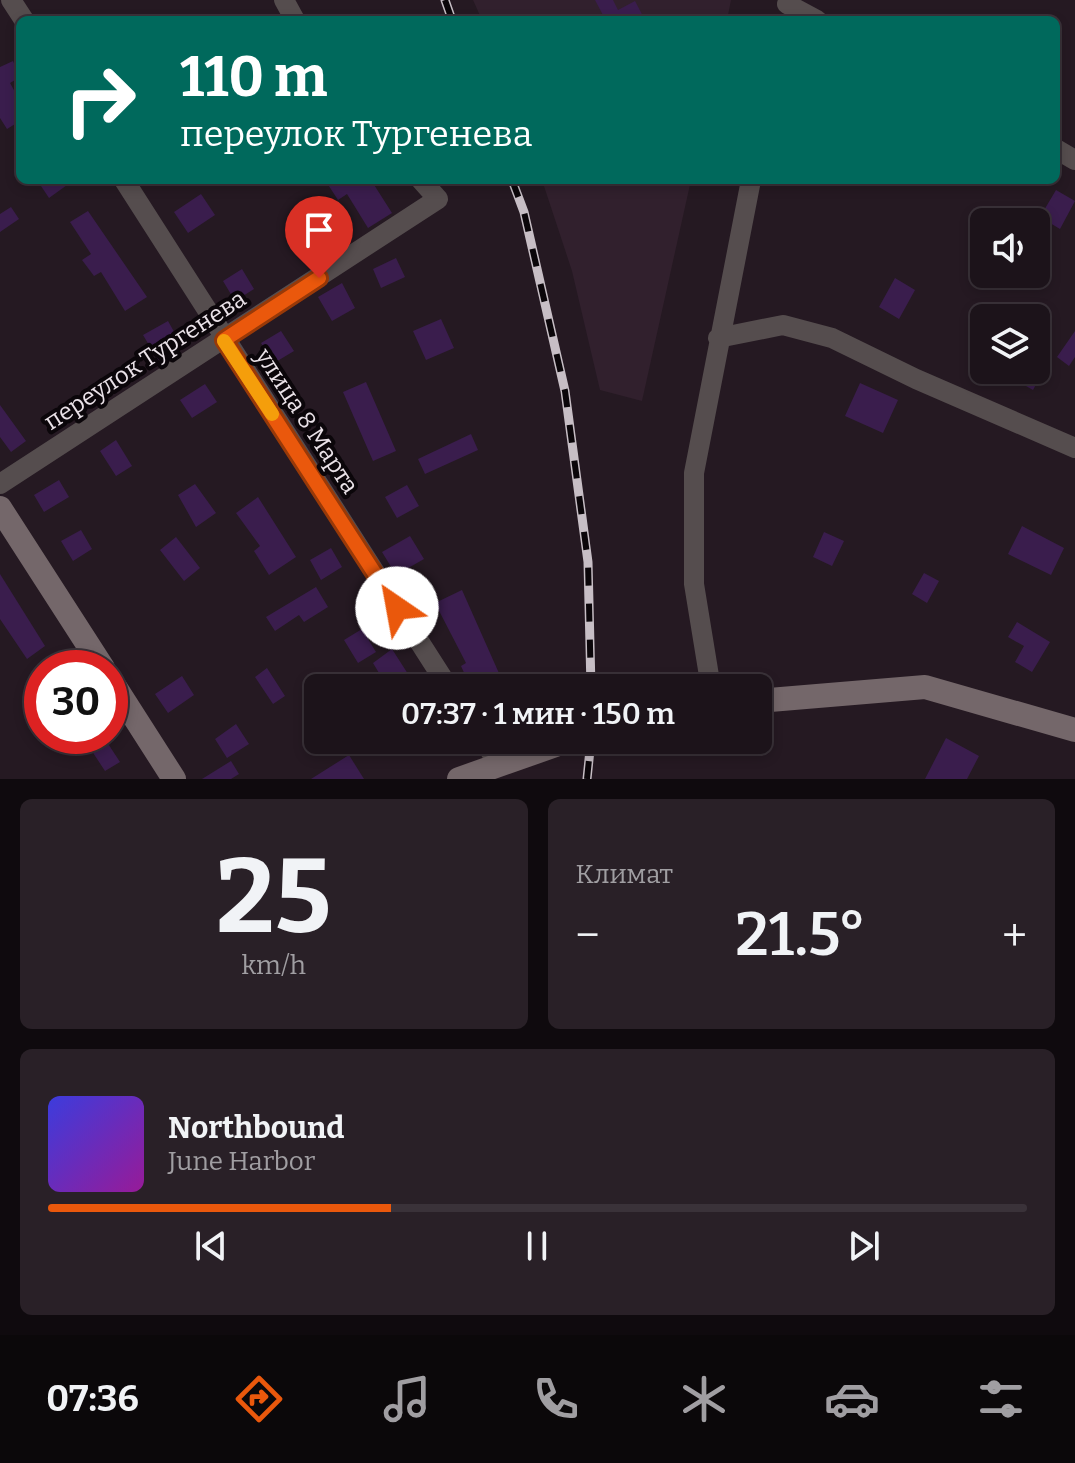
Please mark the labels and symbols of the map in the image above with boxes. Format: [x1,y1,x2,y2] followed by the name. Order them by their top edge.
[285,196,353,278] pin
[39,284,251,436] street label: переулок Тургенева
[249,342,364,499] street label: улица 8 Марта
[355,566,439,650] position arrow
[24,650,128,754] speed limit sign: 30

